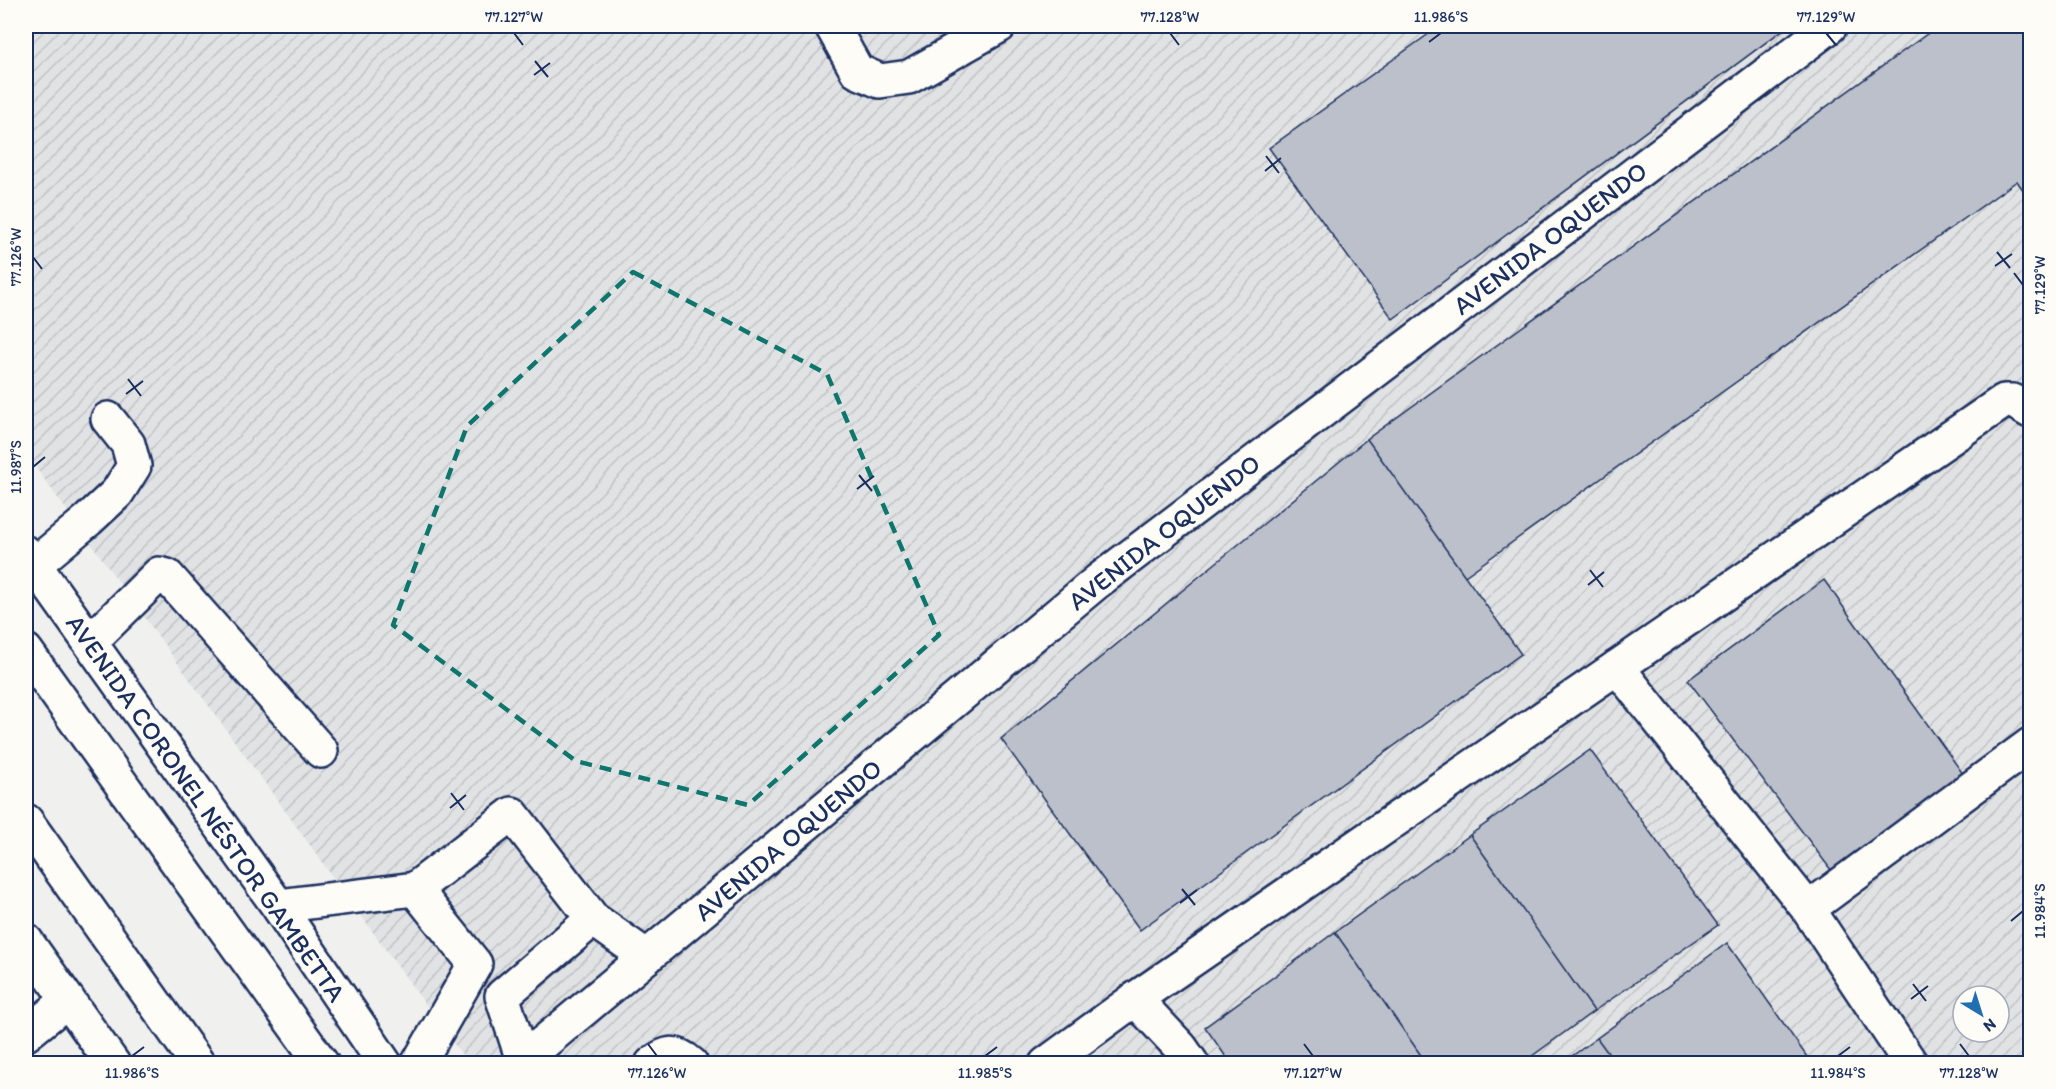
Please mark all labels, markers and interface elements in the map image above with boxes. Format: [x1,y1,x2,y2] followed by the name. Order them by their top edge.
[485,8,543,26] text: 77.127°W
[1141,8,1200,26] text: 77.128°W
[1414,8,1468,26] text: 11.986°S
[1797,8,1855,26] text: 77.129°W
[1446,154,1654,322] street label: AVENIDA OQUENDO
[7,228,25,286] text: 77.126°W
[2031,256,2049,314] text: 77.129°W
[7,440,25,494] text: 11.987°S
[1061,447,1267,617] street label: AVENIDA OQUENDO
[59,608,353,1008] street label: AVENIDA CORONEL NÉSTOR GAMBETTA
[688,752,888,928] street label: AVENIDA OQUENDO
[2031,883,2049,939] text: 11.984°S
[1951,984,2011,1044] north arrow
[1980,1015,2000,1036] text: N
[105,1064,159,1082] text: 11.986°S
[628,1064,686,1082] text: 77.126°W
[958,1064,1012,1082] text: 11.985°S
[1284,1064,1342,1082] text: 77.127°W
[1810,1064,1866,1082] text: 11.984°S
[1940,1064,1999,1082] text: 77.128°W

